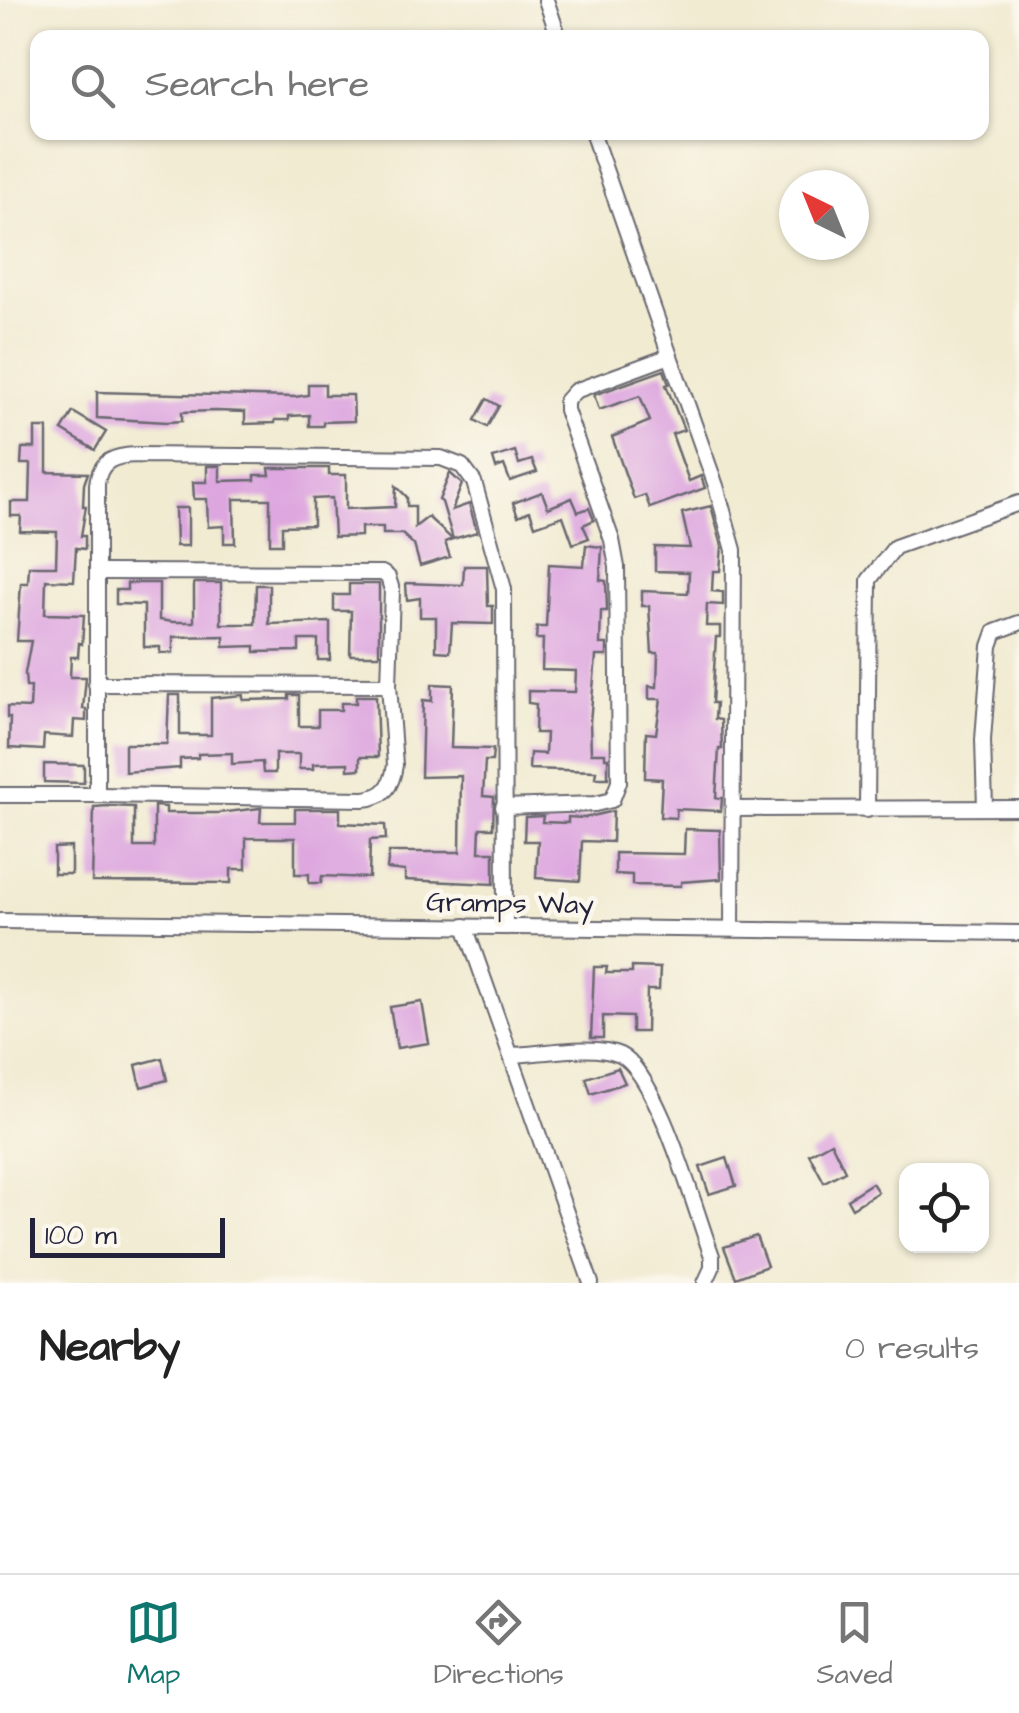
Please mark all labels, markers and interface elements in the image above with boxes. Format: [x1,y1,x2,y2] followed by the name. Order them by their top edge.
[30,30,989,140] search box
[65,58,120,113] icon: search
[145,59,369,111] text: Search here
[779,170,869,260] north arrow
[426,883,594,926] street label: Gramps Way
[899,1163,989,1253] map controls
[899,1163,989,1253] button: locate
[30,1213,225,1258] scale bar
[45,1216,117,1255] text: 100 m
[40,1319,180,1377] text: Nearby
[845,1326,979,1371] text: 0 results
[126,1595,181,1694] tab: Map
[434,1595,564,1694] tab: Directions
[816,1595,893,1694] tab: Saved

